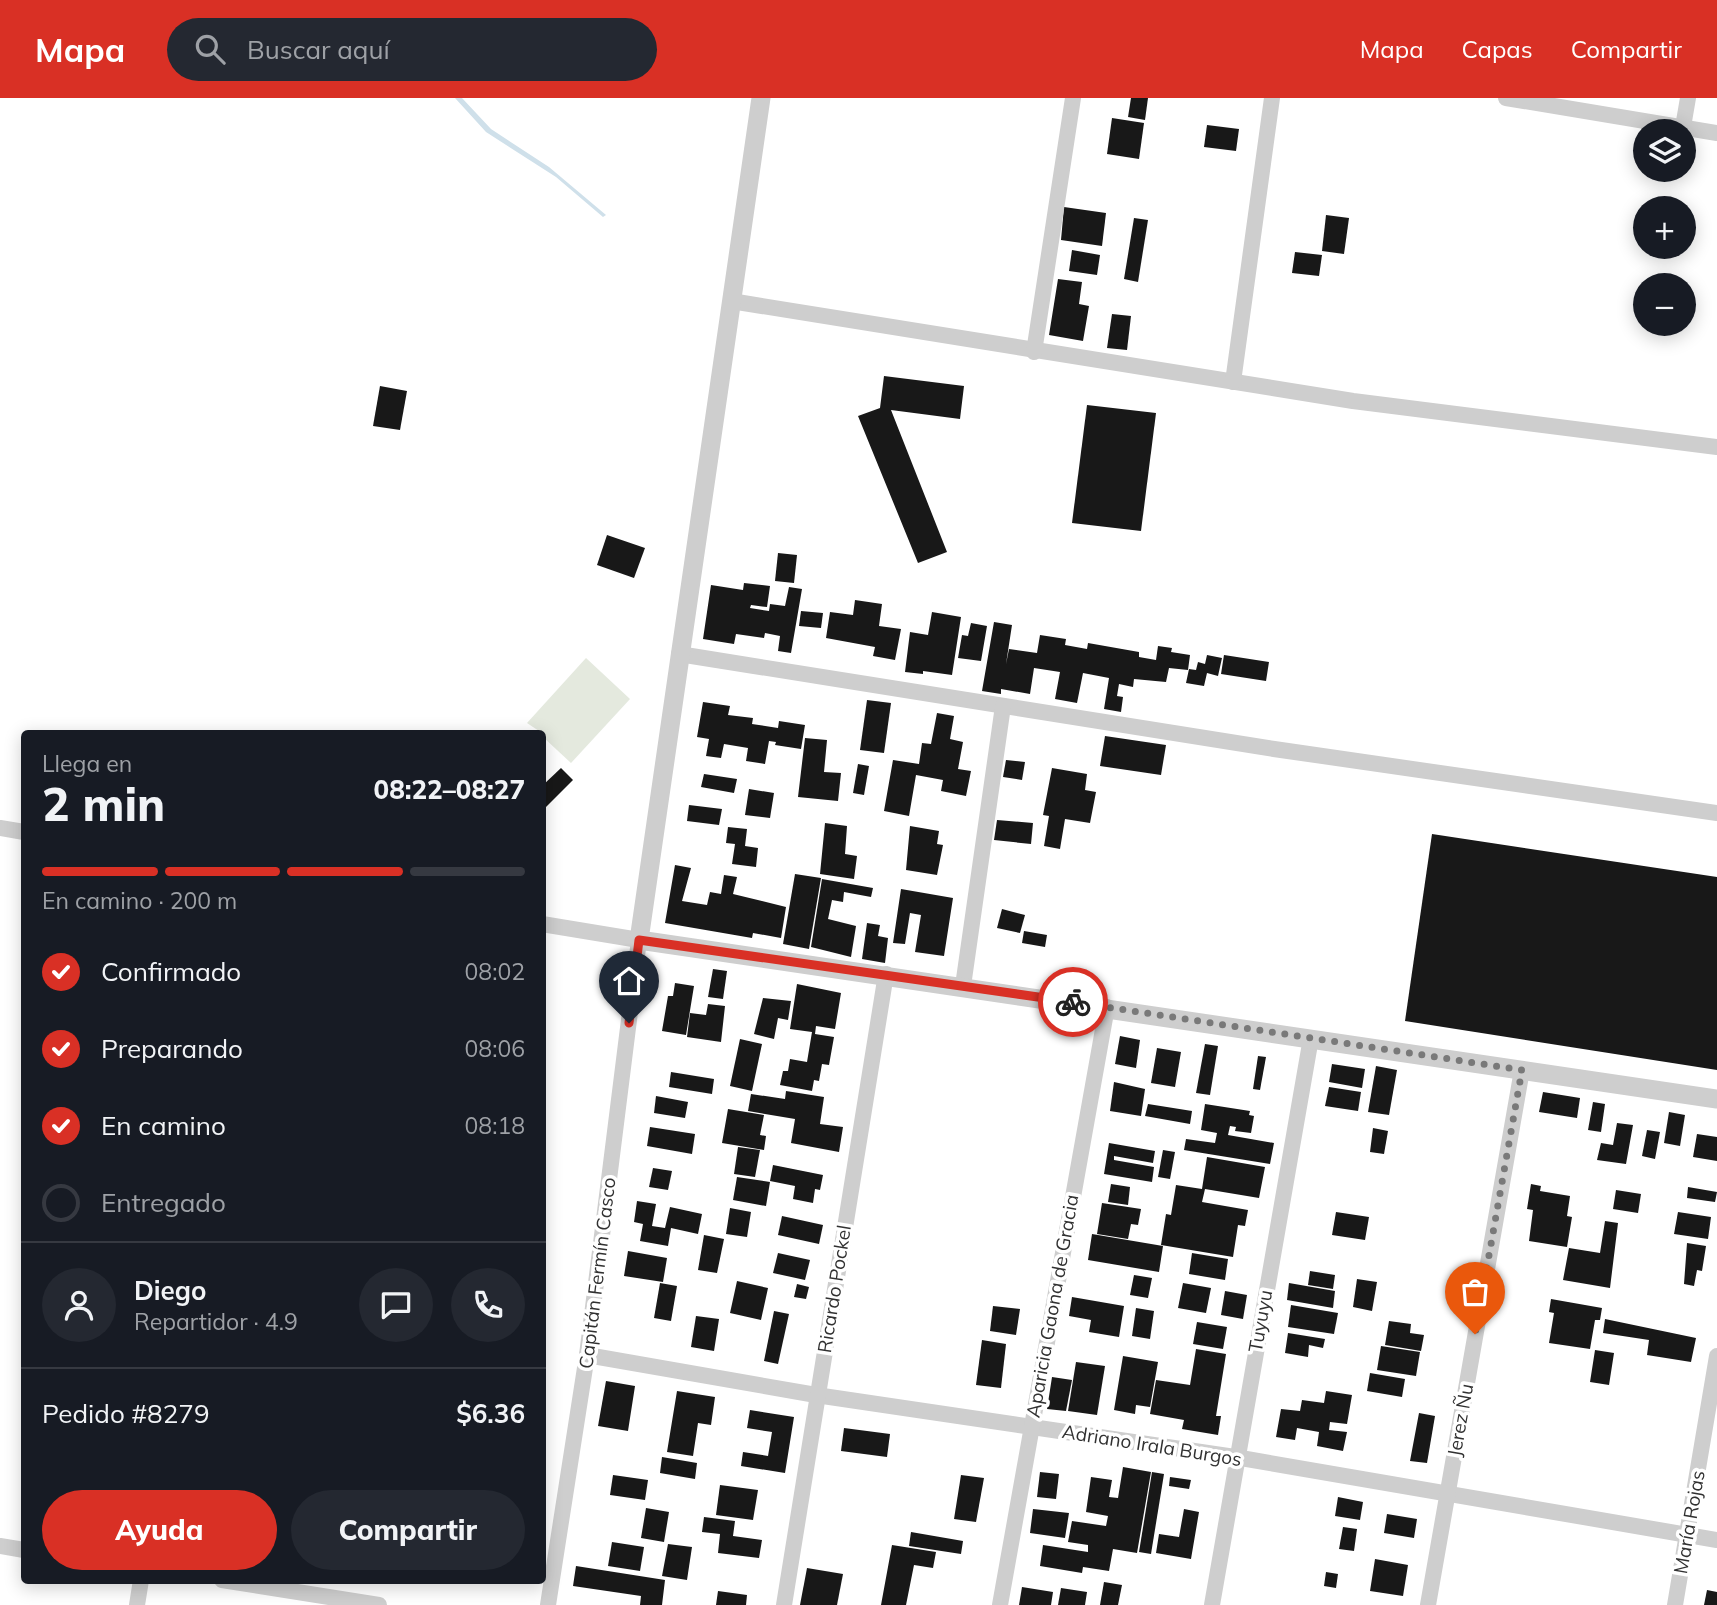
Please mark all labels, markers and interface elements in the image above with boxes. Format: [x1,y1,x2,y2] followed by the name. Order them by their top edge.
[167,18,657,81] search box
[35,29,125,70] text: Mapa
[191,30,229,68] icon: search
[247,33,390,66] text: Buscar aquí
[1360,34,1424,64] text: Mapa
[1462,34,1533,64] text: Capas
[1571,34,1682,64] text: Compartir
[1633,119,1696,336] map controls
[1633,119,1696,182] button: layers
[1633,196,1696,259] button: +
[1633,273,1696,336] button: −
[42,749,132,778] text: Llega en
[374,773,525,806] text: 08:22–08:27
[42,775,165,833] text: 2 min
[42,886,237,915] text: En camino · 200 m
[599,951,659,1023] pin
[42,953,80,991] icon: check
[101,955,241,988] text: Confirmado
[465,957,525,986] text: 08:02
[610,962,648,1000] icon: home
[1038,967,1108,1037] courier
[1054,983,1092,1021] icon: bike
[42,1030,80,1068] icon: check
[101,1032,243,1065] text: Preparando
[465,1034,525,1063] text: 08:06
[42,1107,80,1145] icon: check
[101,1109,226,1142] text: En camino
[465,1111,525,1140] text: 08:18
[573,1176,621,1370] street label: Capitán Fermín Casco
[101,1186,226,1219] text: Entregado
[1021,1193,1083,1419] street label: Aparicia Gaona de Gracia
[812,1223,856,1355] street label: Ricardo Pockel
[1445,1262,1505,1334] pin
[42,1268,116,1342] button: person
[359,1268,433,1342] button: chat
[451,1268,525,1342] button: phone
[1456,1273,1494,1311] icon: bag
[134,1274,206,1307] text: Diego
[1243,1288,1277,1354] street label: Tuyuyu
[134,1307,298,1336] text: Repartidor · 4.9
[1442,1382,1478,1458] street label: Jerez Ñu
[42,1397,210,1430] text: Pedido #8279
[456,1397,525,1430] text: $6.36
[1061,1419,1243,1471] street label: Adriano Irala Burgos
[1668,1468,1710,1576] street label: María Rojas
[42,1490,277,1570] button: Ayuda
[291,1490,525,1570] button: Compartir

